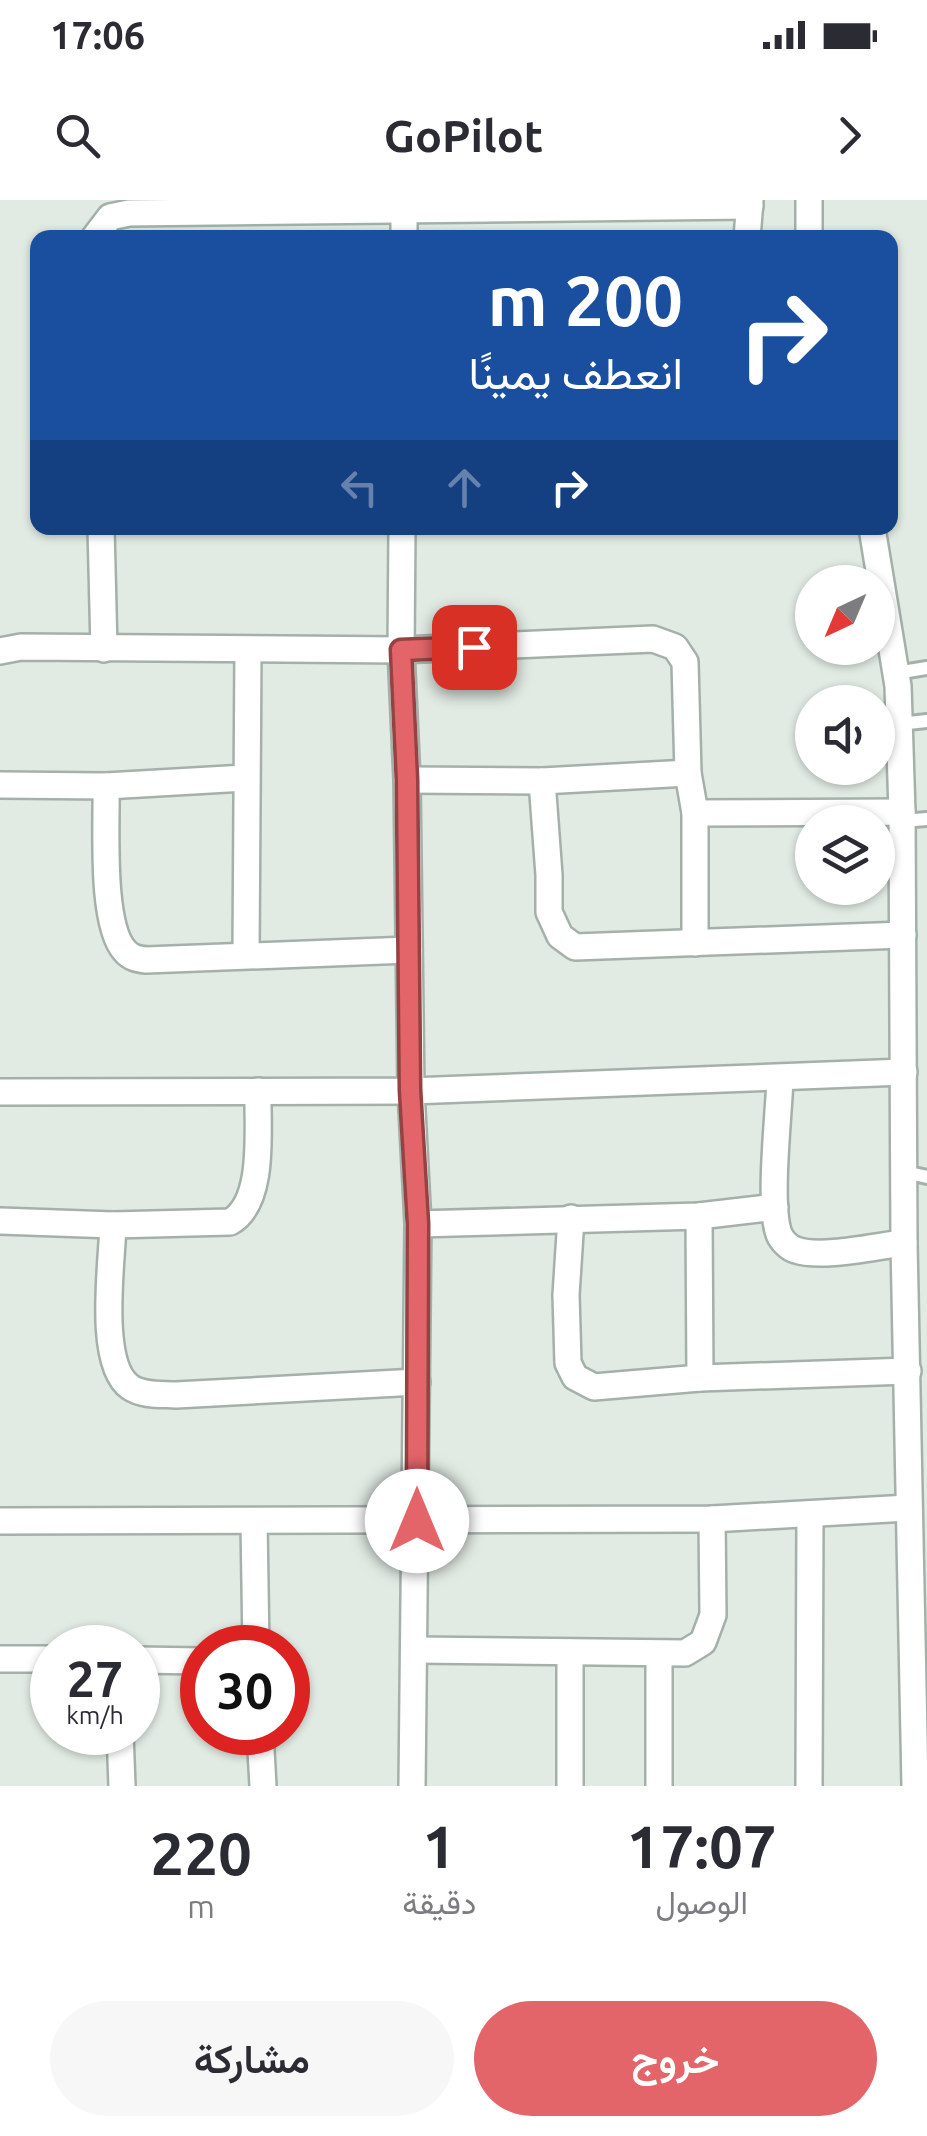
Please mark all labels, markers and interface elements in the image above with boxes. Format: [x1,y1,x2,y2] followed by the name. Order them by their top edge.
[50,14,145,56] text: 17:06
[50,108,105,163] icon: search
[822,108,877,163] icon: forward
[384,110,543,161] text: GoPilot
[488,261,683,339] text: 200 m
[718,270,848,400] icon: right
[468,347,683,398] text: انعطف يمينًا
[332,460,387,515] icon: left
[437,460,492,515] icon: ahead
[542,460,597,515] icon: right
[795,565,895,665] north arrow
[795,565,895,905] map controls
[432,605,517,690] pin
[447,620,502,675] icon: arrive
[795,685,895,785] button: sound
[795,805,895,905] button: layers
[365,1469,469,1573] position arrow
[180,1625,310,1755] speed limit sign: 30
[67,1650,123,1706] text: 27
[66,1701,124,1729] text: km/h
[422,1812,456,1879] text: 1
[627,1812,777,1879] text: 17:07
[150,1819,252,1886] text: 220
[402,1884,476,1920] text: دقيقة
[655,1884,748,1920] text: الوصول
[187,1888,215,1924] text: m
[50,2001,454,2116] button: مشاركة
[474,2001,877,2116] button: خروج

